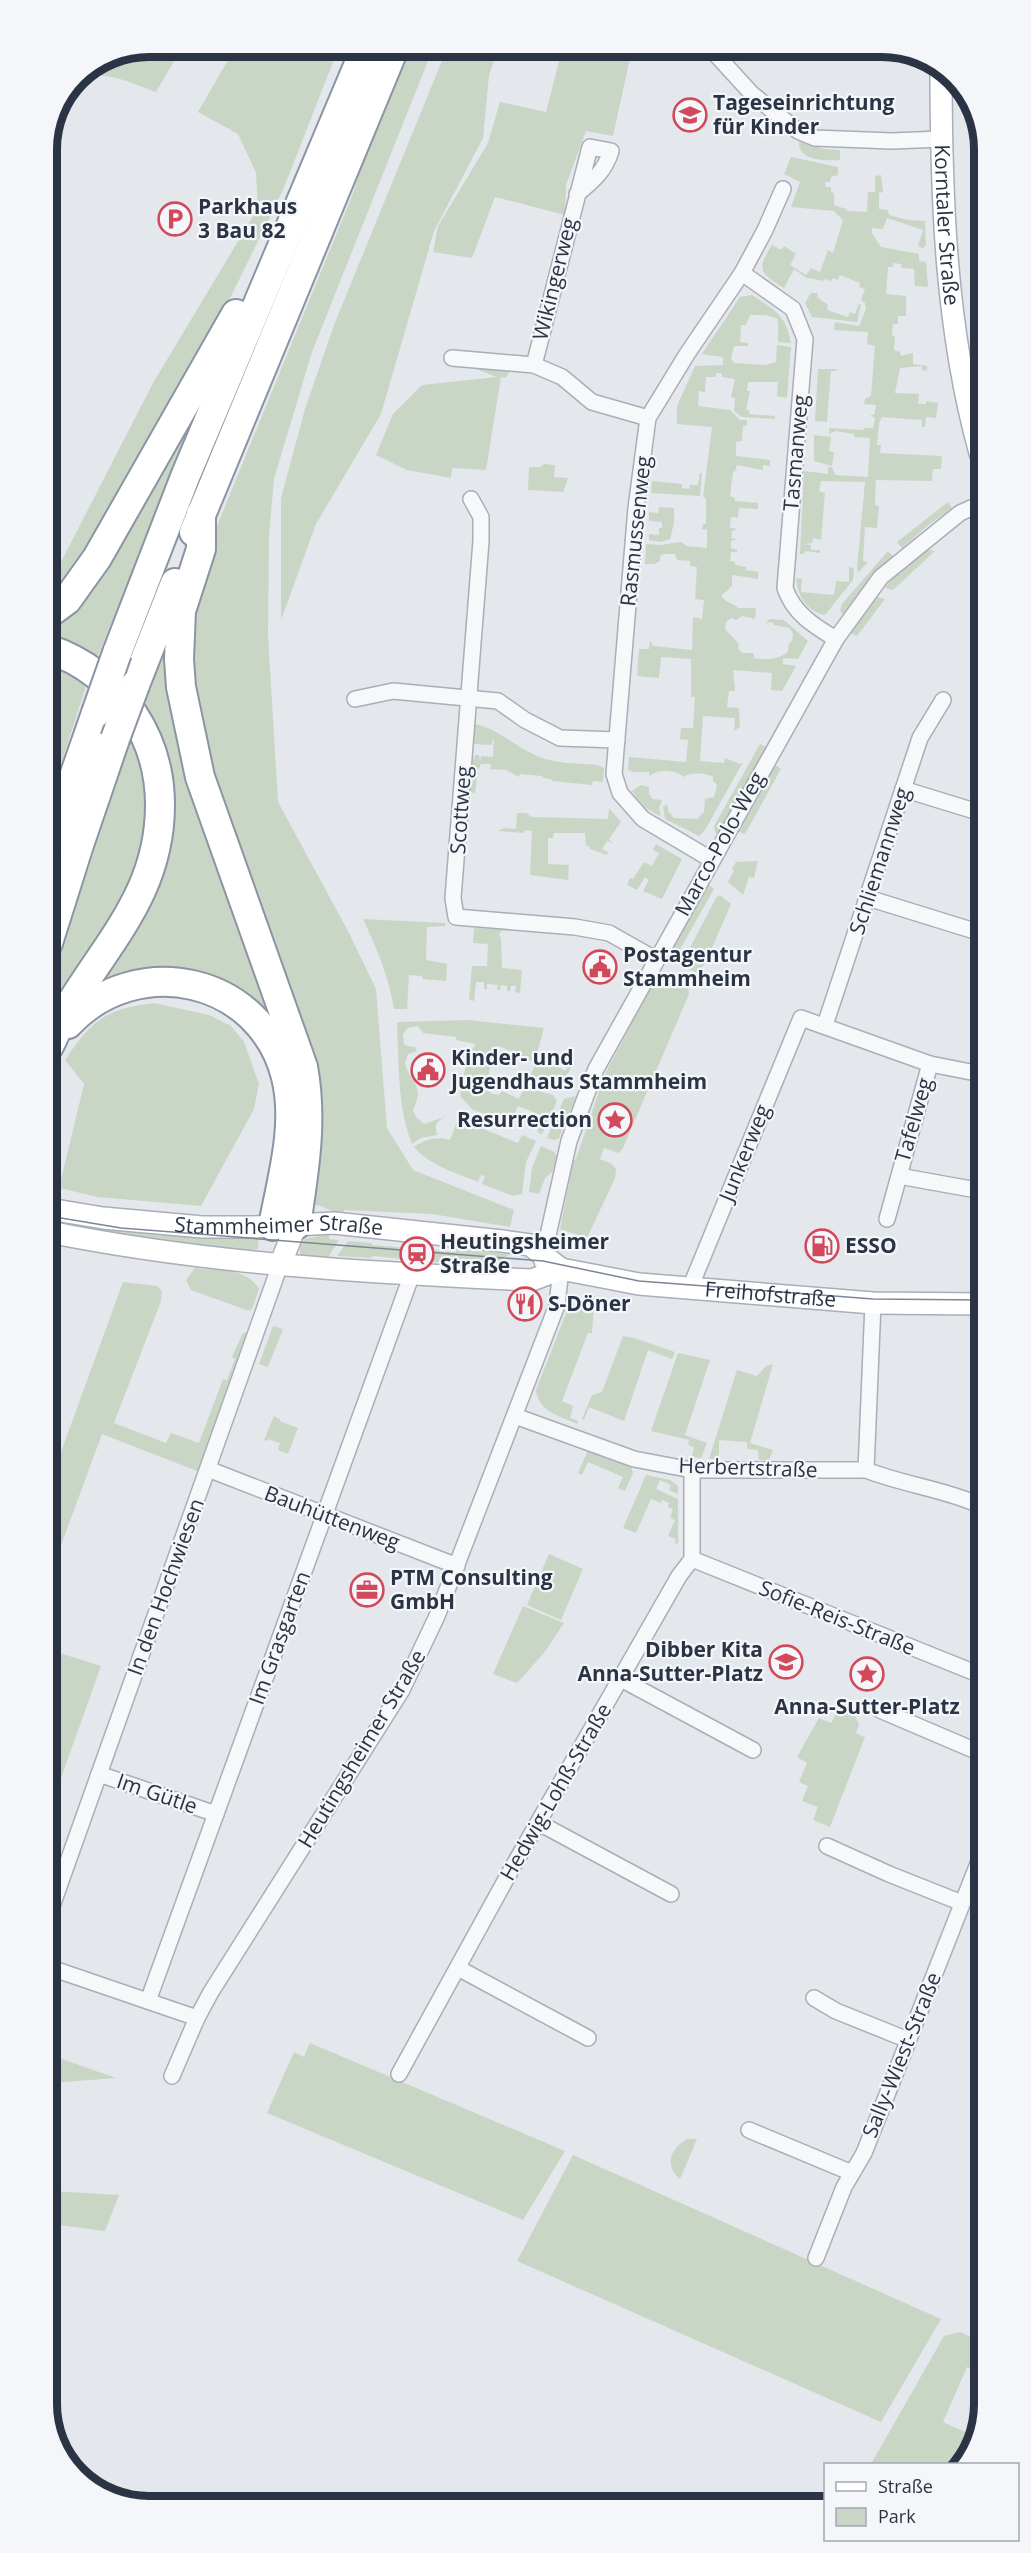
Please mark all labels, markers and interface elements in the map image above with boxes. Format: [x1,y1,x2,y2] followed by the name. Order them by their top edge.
[713,88,894,140] place label: Tageseinrichtung für Kinder
[672,97,708,133] school or university icon: Tageseinrichtung für Kinder
[929,144,967,307] street label: Korntaler Straße
[198,192,297,244] place label: Parkhaus 3 Bau 82
[157,201,193,237] parking icon: Parkhaus 3 Bau 82
[525,215,583,343] street label: Wikingerweg
[776,394,814,512] street label: Tasmanweg
[613,454,657,608] street label: Rasmussenweg
[443,765,477,855] street label: Scottweg
[668,766,770,921] street label: Marco-Polo-Weg
[842,784,916,938] street label: Schliemannweg
[623,940,752,992] place label: Postagentur Stammheim
[582,949,618,985] public building icon: Postagentur Stammheim
[449,1043,707,1095] place label: Kinder- und Jugendhaus Stammheim
[410,1052,446,1088] public building icon: Kinder- und Jugendhaus Stammheim
[888,1074,938,1165] street label: Tafelweg
[711,1100,776,1207] street label: Junkerweg
[597,1102,633,1138] place icon: Resurrection
[457,1105,592,1133] place label: Resurrection
[173,1208,385,1241] street label: Stammheimer Straße
[440,1227,610,1279] place label: Heutingsheimer Straße
[804,1228,840,1264] fuel station icon: ESSO
[845,1231,897,1259] place label: ESSO
[399,1236,435,1272] station icon: Heutingsheimer Straße
[704,1274,837,1313] street label: Freihofstraße
[507,1286,543,1322] restaurant icon: S-Döner
[548,1289,631,1317] place label: S-Döner
[678,1451,818,1483] street label: Herbertstraße
[261,1478,404,1556] street label: Bauhüttenweg
[120,1494,210,1679] street label: In den Hochwiesen
[390,1563,553,1615] place label: PTM Consulting GmbH
[242,1567,316,1708] street label: Im Grasgarten
[349,1572,385,1608] office icon: PTM Consulting GmbH
[755,1573,920,1661] street label: Sofie-Reis-Straße
[578,1635,763,1687] place label: Dibber Kita Anna-Sutter-Platz
[291,1644,431,1853] street label: Heutingsheimer Straße
[768,1644,804,1680] school or university icon: Dibber Kita Anna-Sutter-Platz
[849,1656,885,1692] place icon: Anna-Sutter-Platz
[774,1692,960,1720] place label: Anna-Sutter-Platz
[493,1698,617,1885] street label: Hedwig-Lohß-Straße
[113,1766,201,1820] street label: Im Gütle
[855,1968,947,2141] street label: Sally-Wiest-Straße
[824,2463,1019,2541] legend
[878,2474,933,2498] text: Straße
[878,2504,916,2528] text: Park

